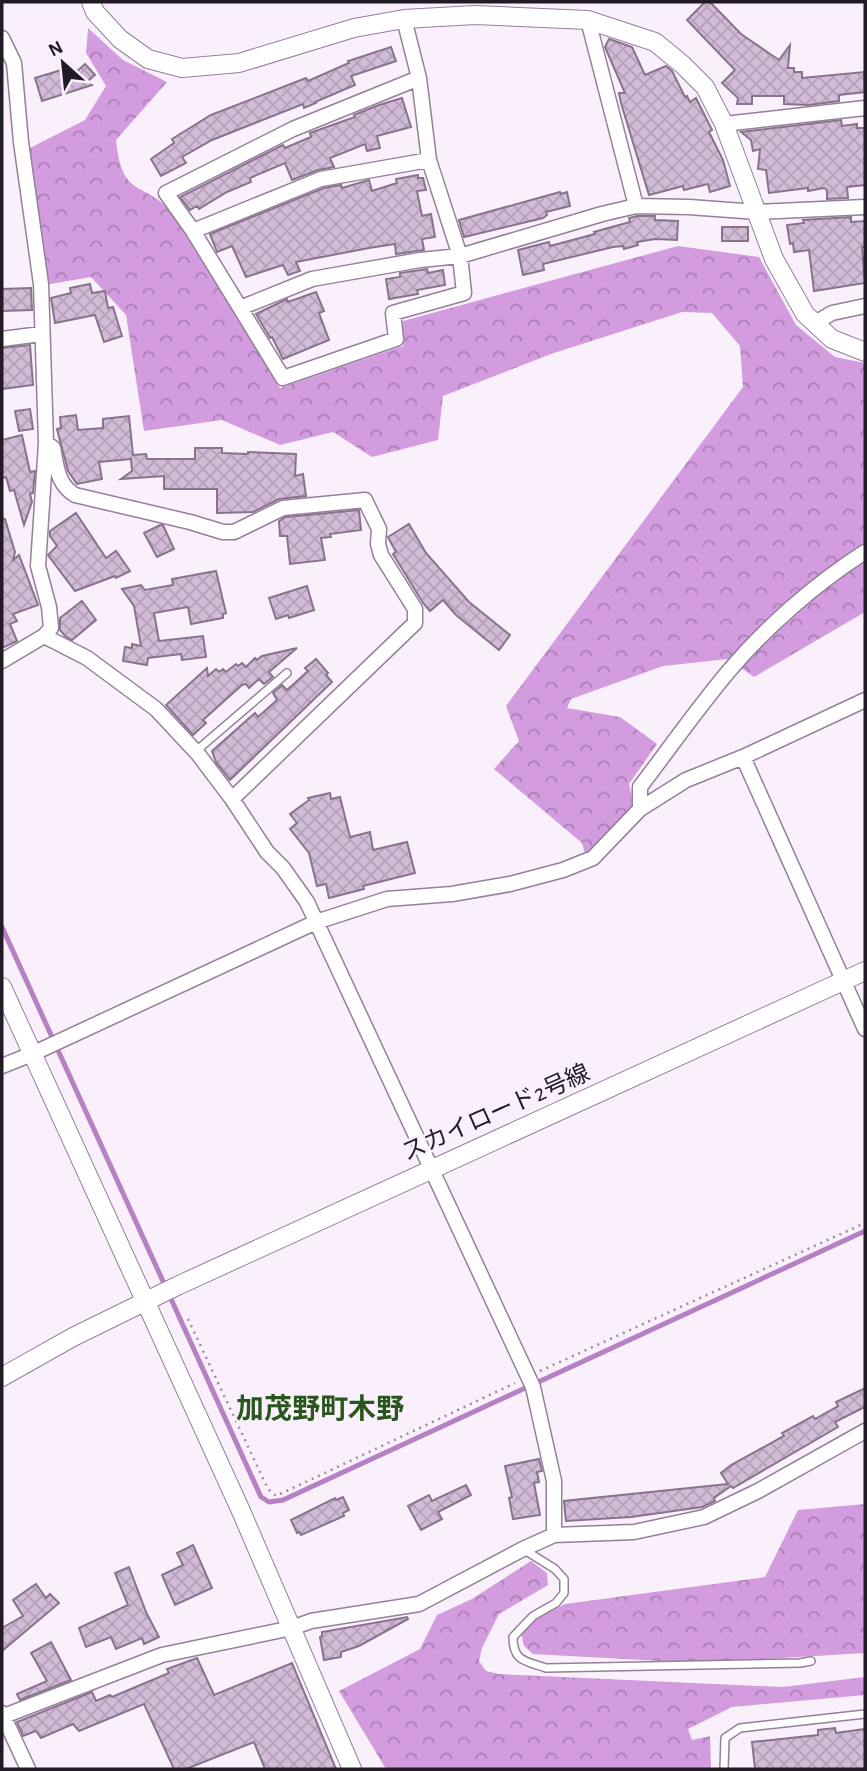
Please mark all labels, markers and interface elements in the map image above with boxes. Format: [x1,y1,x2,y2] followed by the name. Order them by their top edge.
[28,28,98,98] north arrow
[46,38,66,61] text: N
[398,1059,594,1165] street label: スカイロード2号線
[236,1393,404,1424] district label: 加茂野町木野

